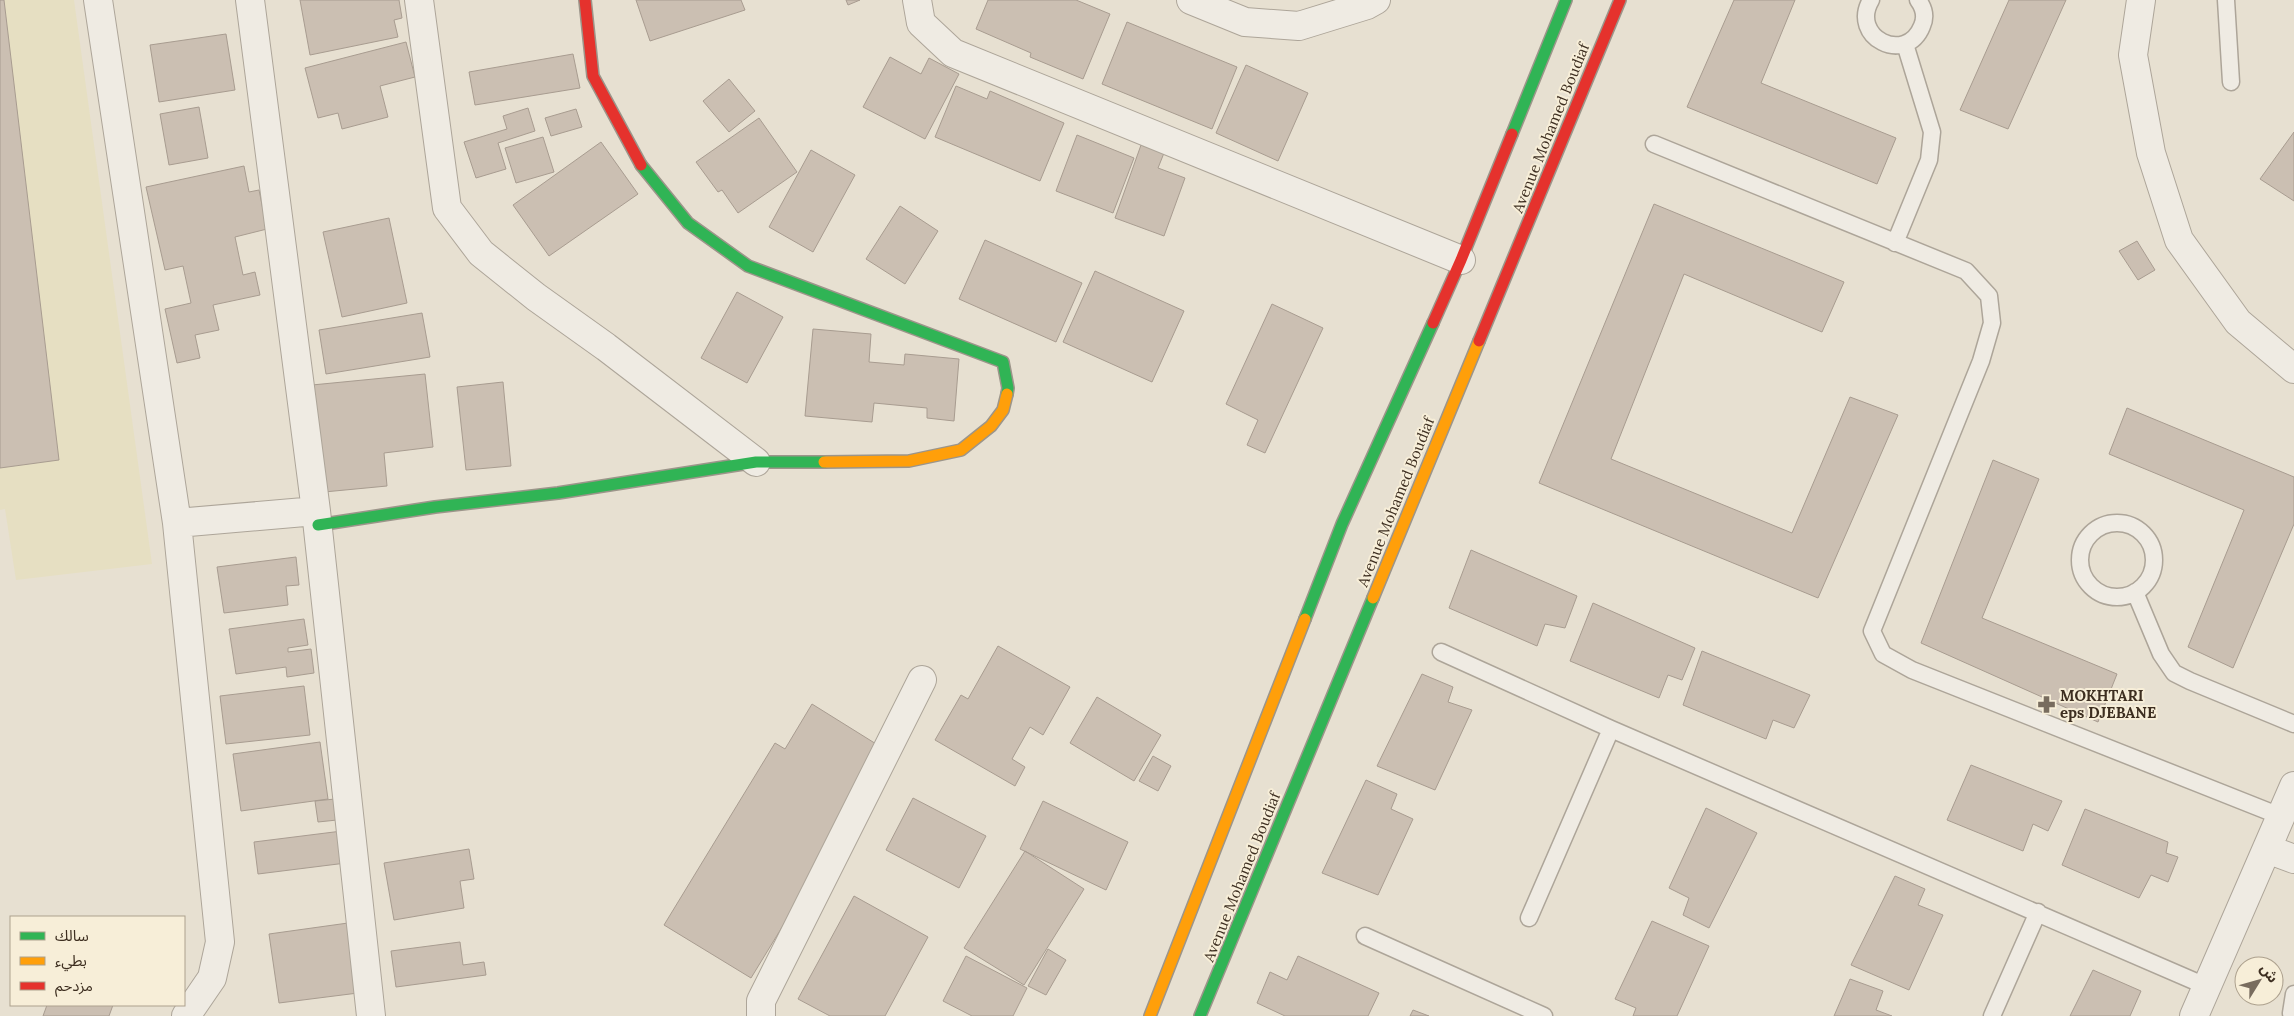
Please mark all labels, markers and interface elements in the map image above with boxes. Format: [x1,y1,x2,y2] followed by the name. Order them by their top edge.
[1507,39,1594,216] street label: Avenue Mohamed Boudiaf
[1352,413,1439,590] street label: Avenue Mohamed Boudiaf
[2060,686,2156,722] place label: MOKHTARI eps DJEBANE
[2036,695,2056,715] pharmacy icon: MOKHTARI eps DJEBANE
[1198,788,1285,965] street label: Avenue Mohamed Boudiaf
[10,916,185,1006] legend
[55,926,89,945] text: سالك
[55,951,87,972] text: بطيء
[2234,956,2284,1006] north arrow
[2256,960,2282,986] text: ش
[55,976,93,997] text: مزدحم

